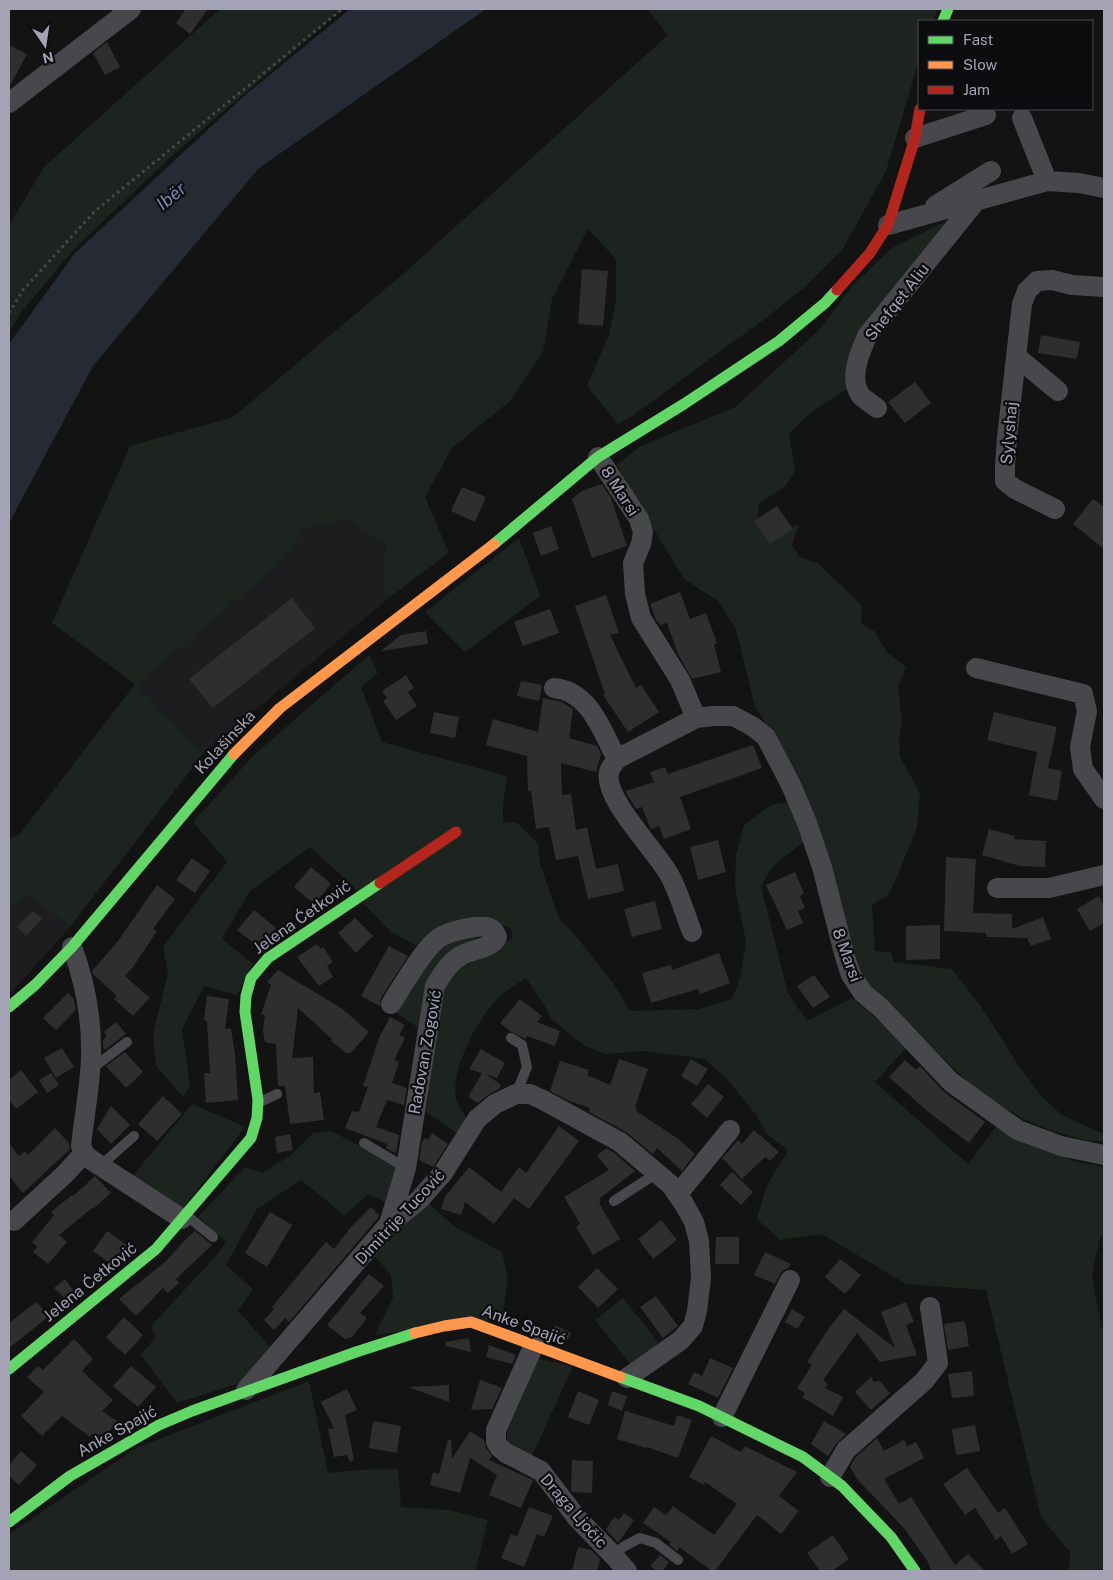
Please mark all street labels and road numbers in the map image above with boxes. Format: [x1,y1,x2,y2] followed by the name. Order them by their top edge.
[861,260,933,344] street label: Shefqet Aliu
[997,401,1021,465] street label: Sylyshaj
[597,463,643,519] street label: 8 Marsi
[191,706,259,778] street label: Kolašinska
[249,875,354,958] street label: Jelena Ćetković
[829,926,865,984] street label: 8 Marsi
[405,988,445,1116] street label: Radovan Zogović
[351,1166,449,1268] street label: Dimitrije Tucović
[39,1238,141,1326] street label: Jelena Ćetković
[479,1301,569,1349] street label: Anke Spajić
[74,1401,160,1461] street label: Anke Spajić
[537,1470,611,1552] street label: Draga Ljočic

